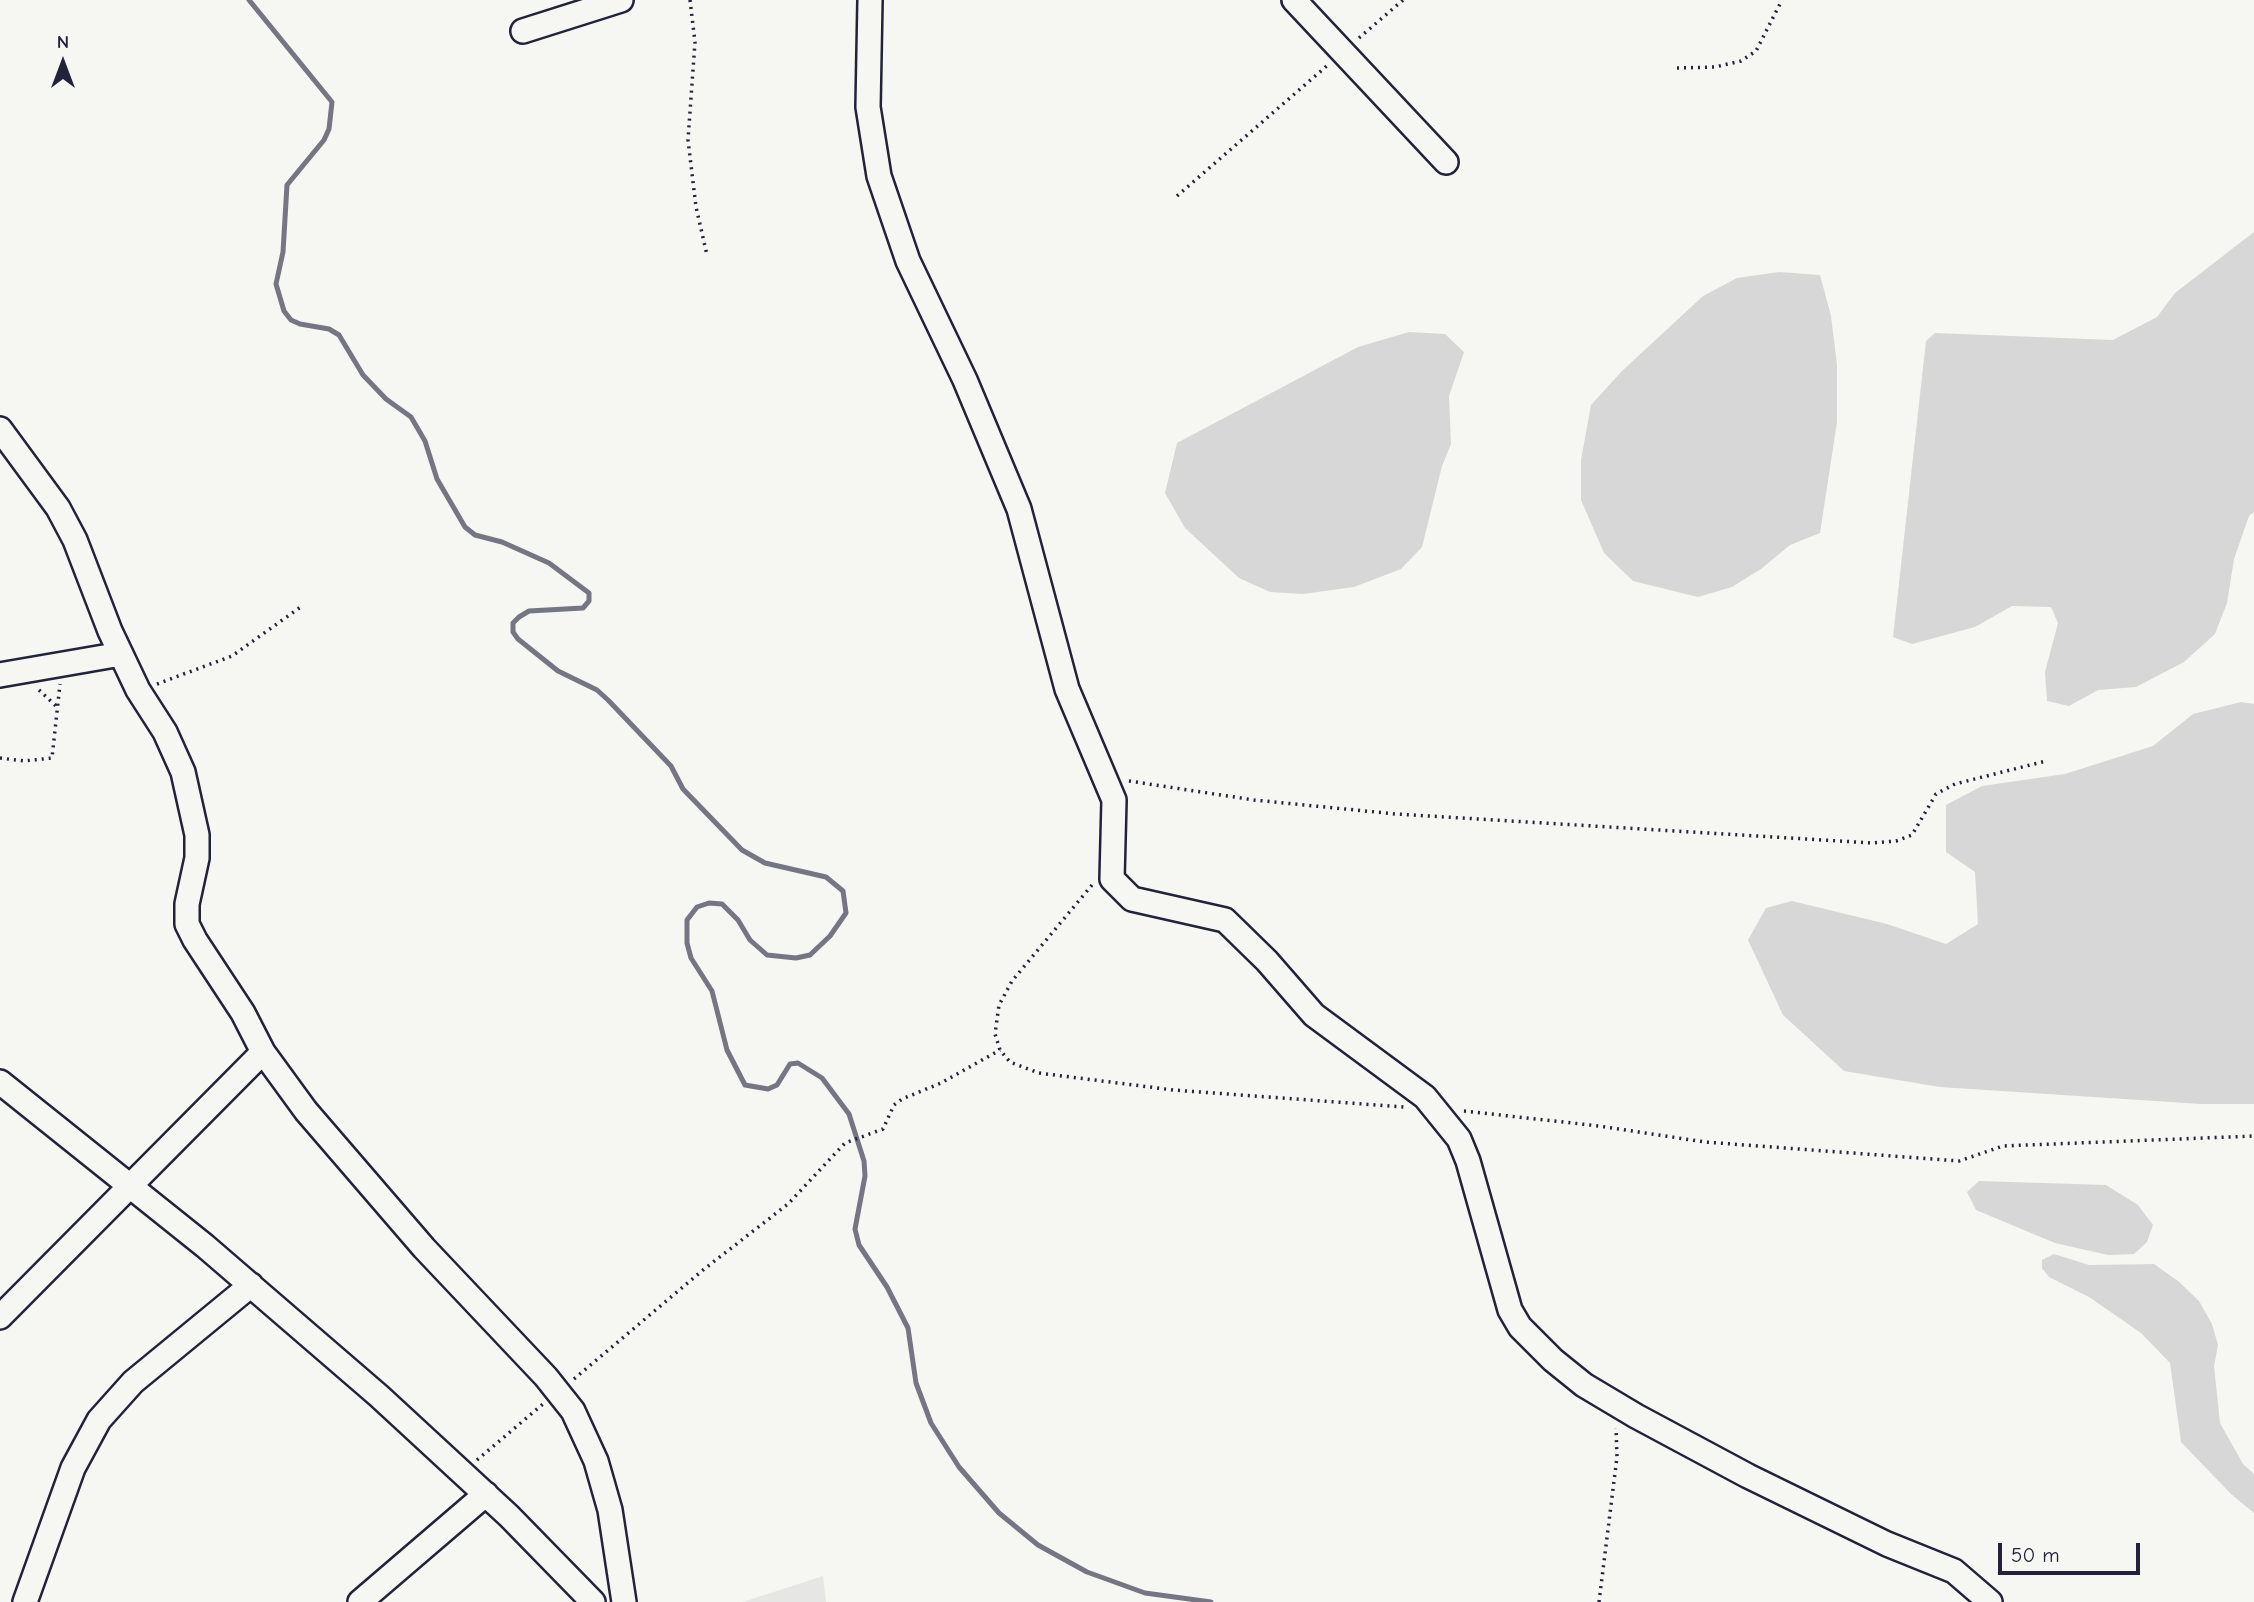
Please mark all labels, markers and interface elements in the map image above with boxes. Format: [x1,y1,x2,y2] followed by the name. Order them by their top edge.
[28,28,98,98] north arrow
[57,31,69,53] text: N
[2002,1528,2144,1572] scale bar
[2011,1543,2060,1567] text: 50 m

